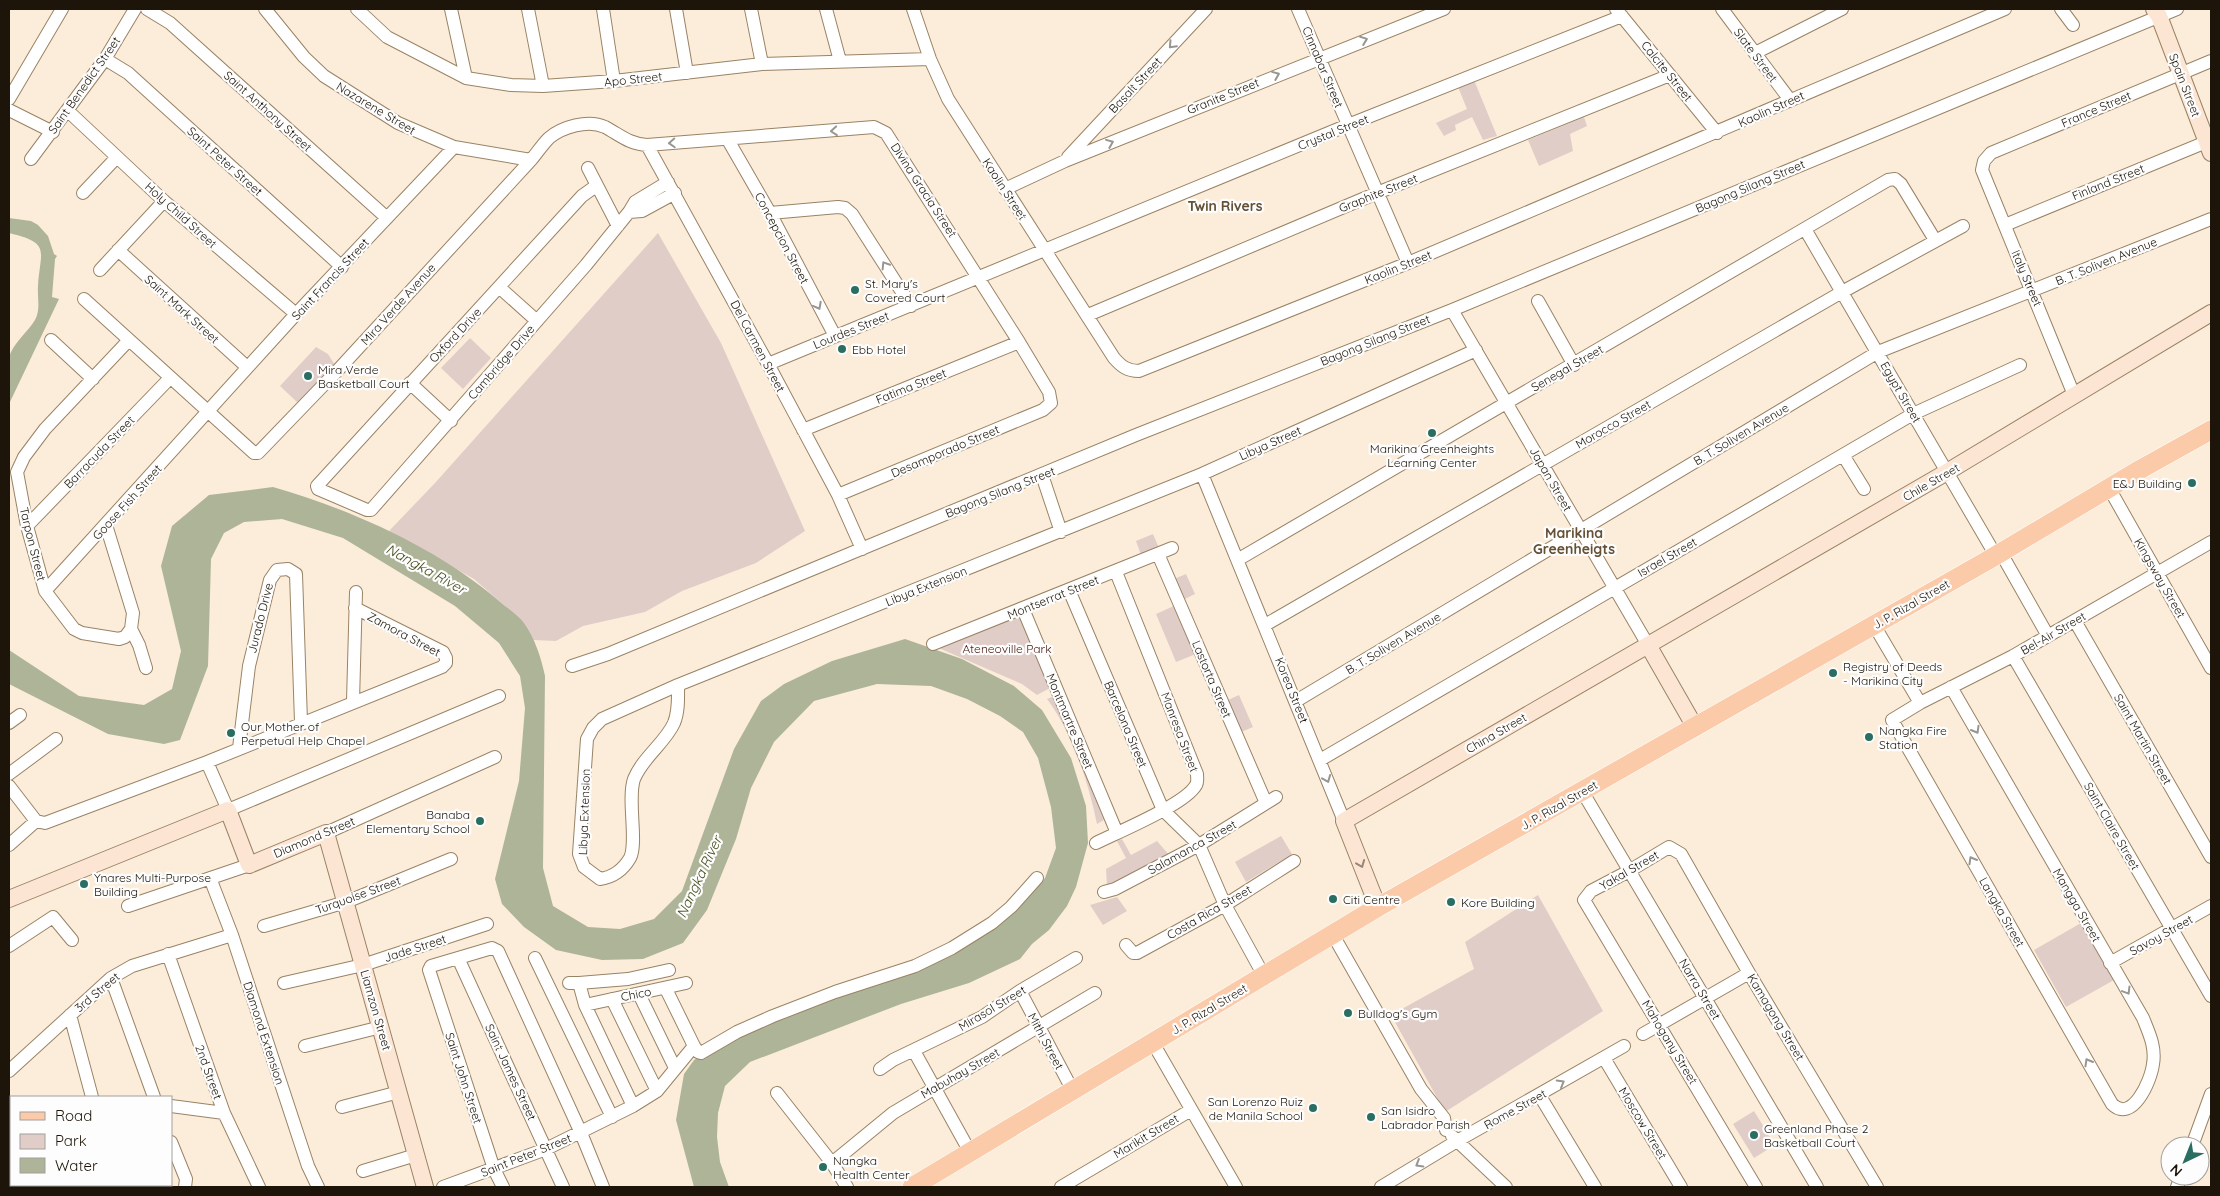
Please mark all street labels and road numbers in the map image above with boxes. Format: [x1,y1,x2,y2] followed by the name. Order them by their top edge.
[1299,24,1347,110] street label: Cinnabar Street
[1731,25,1781,85] street label: Slate Street
[45,33,123,137] street label: Saint Benedict Street
[1638,38,1696,104] street label: Calcite Street
[2166,51,2204,119] street label: Spain Street
[1105,54,1165,116] street label: Basalt Street
[221,67,315,155] street label: Saint Anthony Street
[603,68,663,90] street label: Apo Street
[1185,75,1261,117] street label: Granite Street
[334,78,418,138] street label: Nazarene Street
[1736,88,1806,130] street label: Kaolin Street
[2059,88,2133,130] street label: France Street
[1295,111,1371,153] street label: Crystal Street
[184,123,266,199] street label: Saint Peter Street
[888,140,960,240] street label: Divina Gracia Street
[979,155,1031,223] street label: Kaolin Street
[1693,156,1807,216] street label: Bagong Silang Street
[2070,161,2146,203] street label: Finland Street
[1336,170,1420,216] street label: Graphite Street
[142,179,220,251] street label: Holy Child Street
[752,190,812,286] street label: Concepcion Street
[2053,234,2159,288] street label: B. T. Soliven Avenue
[288,235,372,323] street label: Saint Francis Street
[1362,247,1434,287] street label: Kaolin Street
[2008,248,2046,308] street label: Italy Street
[357,260,439,348] street label: Mira Verde Avenue
[142,272,222,346] street label: Saint Mark Street
[727,297,789,395] street label: Del Carmen Street
[426,304,484,366] street label: Oxford Drive
[811,308,891,352] street label: Lourdes Street
[1318,311,1432,369] street label: Bagong Silang Street
[465,321,538,402] street label: Cambridge Drive
[1528,341,1606,395] street label: Senegal Street
[1877,359,1925,425] street label: Egypt Street
[874,365,948,407] street label: Fatima Street
[1573,396,1653,452] street label: Morocco Street
[1691,400,1792,468] street label: B. T. Soliven Avenue
[61,413,137,491] street label: Barracuda Street
[889,421,1001,481] street label: Desamporado Street
[1237,423,1303,463] street label: Libya Street
[1527,444,1575,514] street label: Japan Street
[1900,460,1962,504] street label: Chile Street
[89,461,165,543] street label: Goose Fish Street
[943,463,1057,521] street label: Bagong Silang Street
[17,506,49,582] street label: Tarpon Street
[1635,534,1699,580] street label: Israel Street
[2131,535,2189,621] street label: Kingsway Street
[883,563,969,609] street label: Libya Extension
[1005,572,1101,622] street label: Montserrat Street
[1870,576,1952,632] street label: J. P. Rizal Street
[244,581,276,655] street label: Jurado Drive
[365,608,443,660] street label: Zamora Street
[2018,608,2088,658] street label: Bel-Air Street
[1343,609,1444,677] street label: B. T. Soliven Avenue
[1189,638,1235,720] street label: Lastorta Street
[1272,655,1312,725] street label: Korea Street
[1043,671,1097,771] street label: Montmartre Street
[1101,678,1151,770] street label: Barcelona Street
[1158,690,1202,774] street label: Manresa Street
[2111,691,2175,787] street label: Saint Martin Street
[1463,710,1529,756] street label: China Street
[575,768,593,856] street label: Libya Extension
[1518,777,1600,833] street label: J. P. Rizal Street
[2081,780,2143,872] street label: Saint Claire Street
[271,813,357,861] street label: Diamond Street
[1145,816,1239,878] street label: Salamanca Street
[1597,847,1661,893] street label: Yakal Street
[2050,866,2104,944] street label: Mangga Street
[313,873,403,917] street label: Turquoise Street
[1976,875,2028,949] street label: Langka Street
[1164,882,1254,942] street label: Costa Rica Street
[2127,911,2195,959] street label: Savoy Street
[382,931,448,965] street label: Jade Street
[1676,956,1724,1022] street label: Narra Street
[357,968,395,1052] street label: Liamzon Street
[71,969,123,1015] street label: 3rd Street
[1744,971,1808,1063] street label: Kamagong Street
[240,980,288,1086] street label: Diamond Extension
[1168,980,1250,1038] street label: J. P. Rizal Street
[956,982,1028,1034] street label: Mirasol Street
[620,984,652,1004] street label: Chico
[1639,997,1701,1087] street label: Mahogany Street
[1025,1010,1067,1072] street label: Mithi Street
[482,1022,540,1122] street label: Saint James Street
[442,1031,486,1125] street label: Saint John Street
[192,1043,226,1101] street label: 2nd Street
[918,1044,1002,1102] street label: Mabuhay Street
[1616,1084,1670,1162] street label: Moscow Street
[1481,1086,1549,1132] street label: Rome Street
[1111,1111,1181,1161] street label: Marikit Street
[479,1130,573,1180] street label: Saint Peter Street

